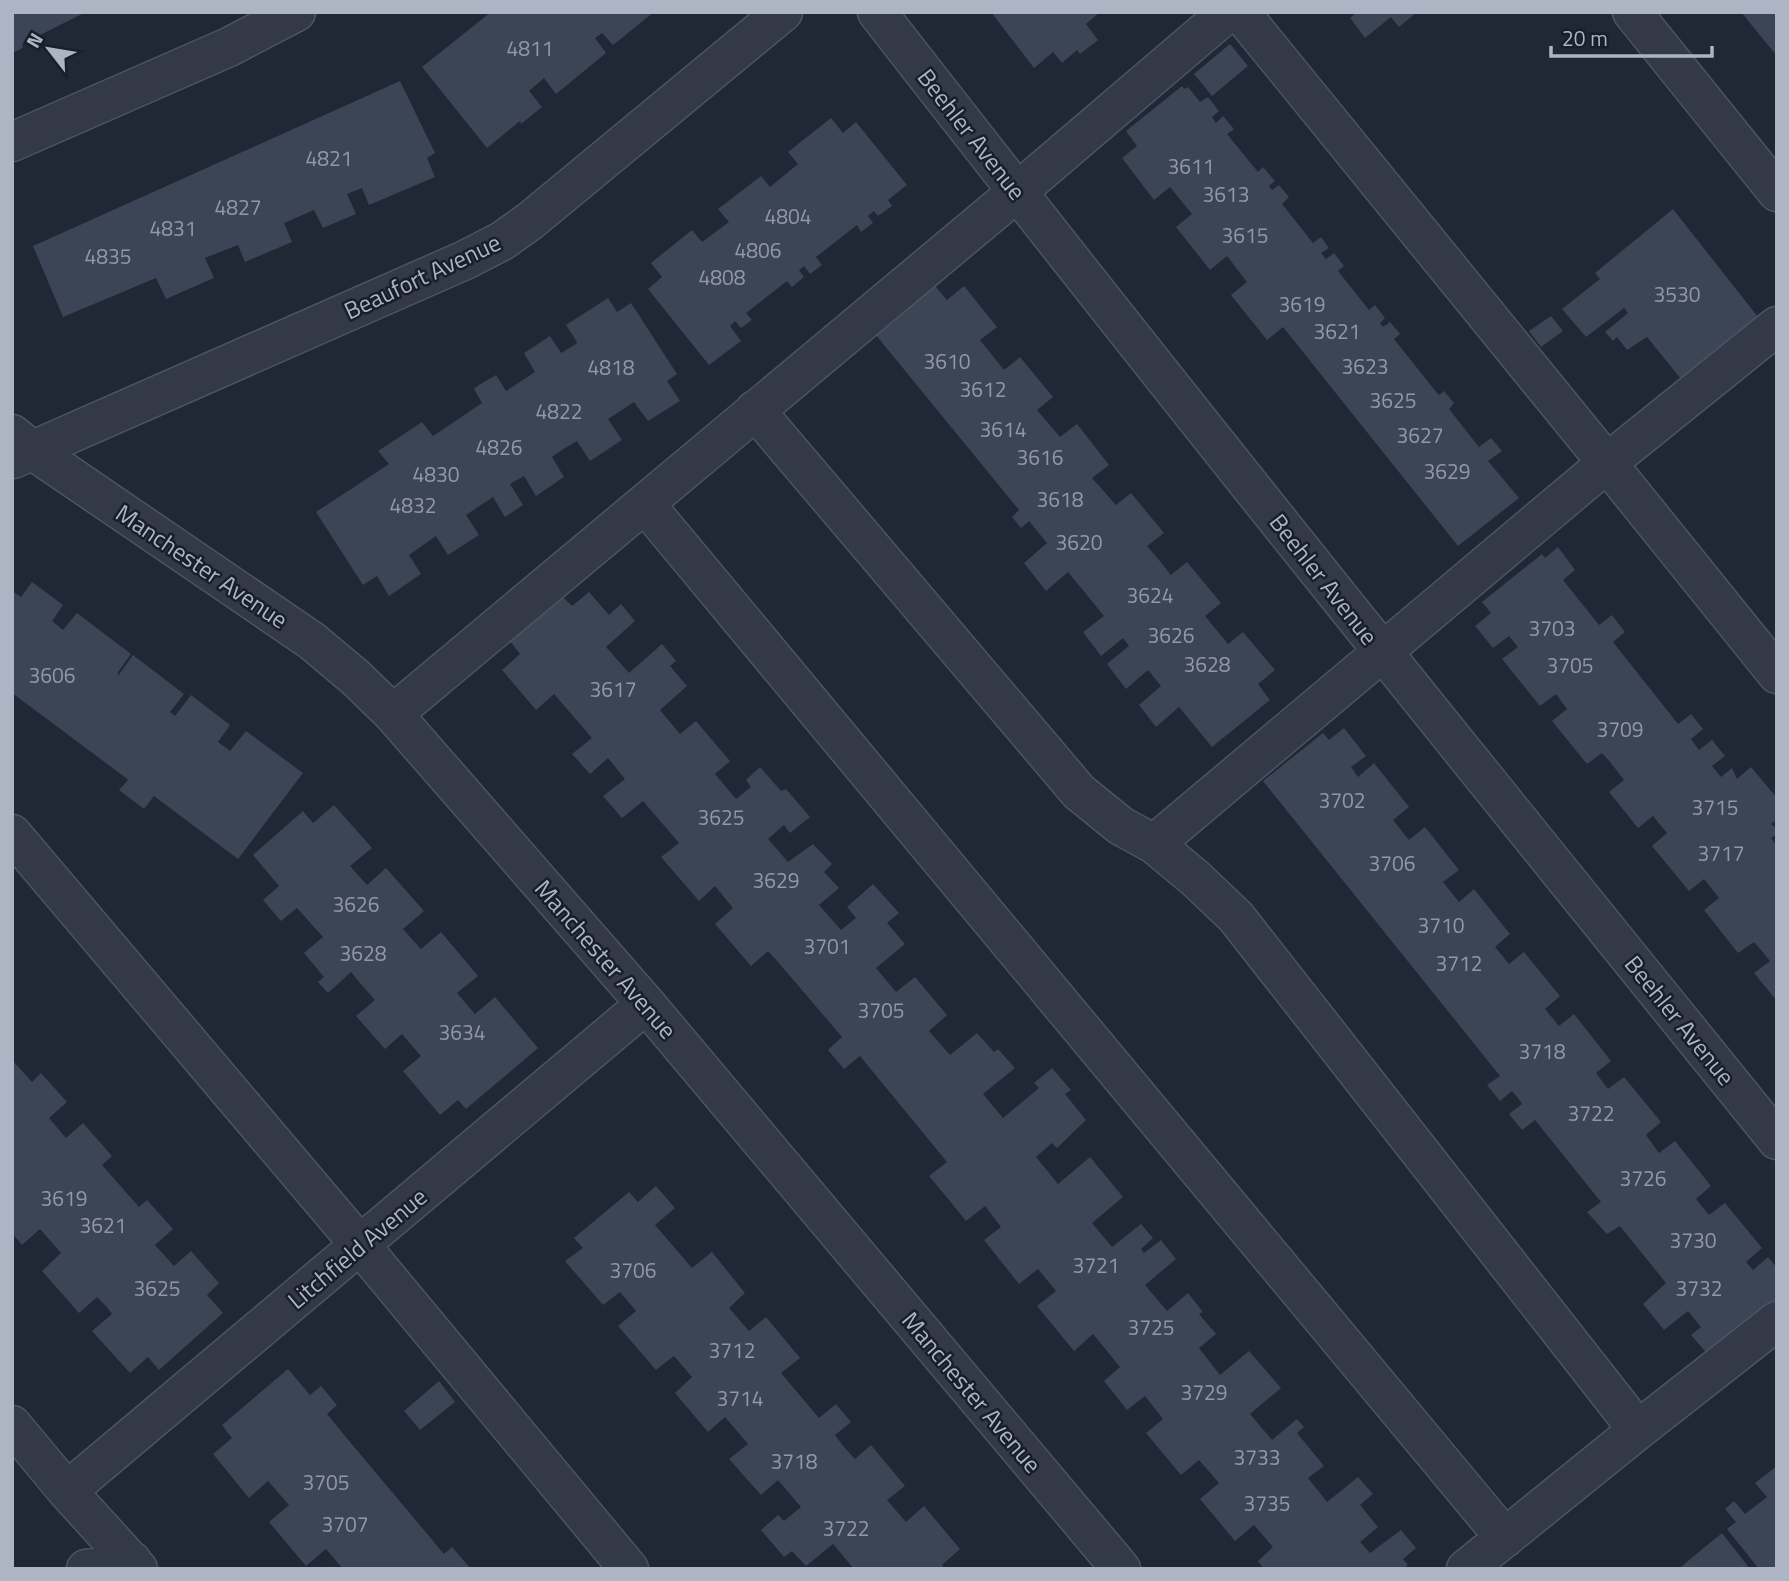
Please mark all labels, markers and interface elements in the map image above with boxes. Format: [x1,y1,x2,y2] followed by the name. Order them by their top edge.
[14,14,84,84] north arrow
[1551,14,1712,58] scale bar
[1562,22,1608,54] text: 20 m
[18,27,50,53] text: N
[506,32,554,64] house number: 4811
[909,61,1035,207] street label: Beehler Avenue
[305,142,353,174] house number: 4821
[1167,150,1215,182] house number: 3611
[1202,178,1250,210] house number: 3613
[214,191,262,223] house number: 4827
[764,200,812,232] house number: 4804
[149,212,197,244] house number: 4831
[1221,219,1269,251] house number: 3615
[338,224,506,328] street label: Beaufort Avenue
[734,234,782,266] house number: 4806
[84,240,132,272] house number: 4835
[698,261,746,293] house number: 4808
[1653,278,1701,310] house number: 3530
[1278,288,1326,320] house number: 3619
[1313,315,1361,347] house number: 3621
[923,345,971,377] house number: 3610
[1341,350,1389,382] house number: 3623
[587,351,635,383] house number: 4818
[959,373,1007,405] house number: 3612
[1369,384,1417,416] house number: 3625
[535,395,583,427] house number: 4822
[979,413,1027,445] house number: 3614
[1396,419,1444,451] house number: 3627
[475,431,523,463] house number: 4826
[1016,441,1064,473] house number: 3616
[1423,455,1471,487] house number: 3629
[412,458,460,490] house number: 4830
[1036,483,1084,515] house number: 3618
[389,489,437,521] house number: 4832
[109,495,295,637] street label: Manchester Avenue
[1261,506,1387,652] street label: Beehler Avenue
[1055,526,1103,558] house number: 3620
[1126,579,1174,611] house number: 3624
[1528,612,1576,644] house number: 3703
[1147,619,1195,651] house number: 3626
[1183,648,1231,680] house number: 3628
[1546,649,1594,681] house number: 3705
[28,659,76,691] house number: 3606
[589,673,637,705] house number: 3617
[1596,713,1644,745] house number: 3709
[1318,784,1366,816] house number: 3702
[1691,791,1739,823] house number: 3715
[697,801,745,833] house number: 3625
[1697,837,1745,869] house number: 3717
[1368,847,1416,879] house number: 3706
[752,864,800,896] house number: 3629
[527,871,685,1047] street label: Manchester Avenue
[332,888,380,920] house number: 3626
[1417,909,1465,941] house number: 3710
[803,930,851,962] house number: 3701
[339,937,387,969] house number: 3628
[1435,947,1483,979] house number: 3712
[1616,947,1744,1093] street label: Beehler Avenue
[857,994,905,1026] house number: 3705
[438,1016,486,1048] house number: 3634
[1518,1035,1566,1067] house number: 3718
[1567,1097,1615,1129] house number: 3722
[1619,1162,1667,1194] house number: 3726
[279,1179,435,1317] street label: Litchfield Avenue
[40,1182,88,1214] house number: 3619
[79,1209,127,1241] house number: 3621
[1669,1224,1717,1256] house number: 3730
[1072,1249,1120,1281] house number: 3721
[609,1254,657,1286] house number: 3706
[133,1272,181,1304] house number: 3625
[1675,1272,1723,1304] house number: 3732
[894,1303,1050,1481] street label: Manchester Avenue
[1127,1311,1175,1343] house number: 3725
[708,1334,756,1366] house number: 3712
[1180,1376,1228,1408] house number: 3729
[716,1382,764,1414] house number: 3714
[1233,1441,1281,1473] house number: 3733
[770,1445,818,1477] house number: 3718
[302,1466,350,1498] house number: 3705
[1243,1487,1291,1519] house number: 3735
[321,1508,369,1540] house number: 3707
[822,1512,870,1544] house number: 3722

